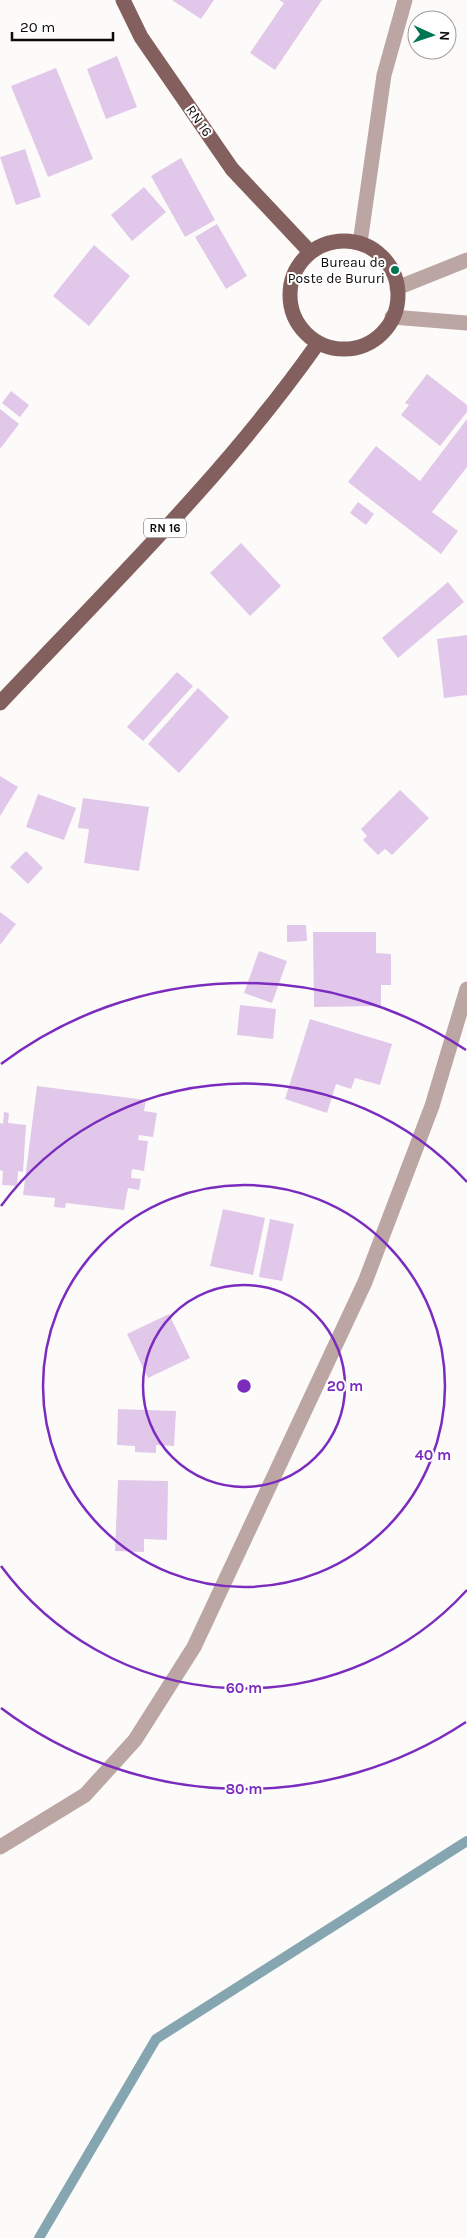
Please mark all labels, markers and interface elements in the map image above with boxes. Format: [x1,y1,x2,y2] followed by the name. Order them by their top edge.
[12,10,114,42] scale bar
[407,10,457,60] north arrow
[20,18,55,36] text: 20 m
[436,30,453,41] text: N
[182,102,216,140] street label: RN 16
[288,254,385,287] place label: Bureau de Poste de Bururi
[389,264,401,276] marker: Bureau de Poste de Bururi
[144,518,186,538] road number: RN 16
[235,1377,253,1395] centre of rings
[327,1377,363,1395] text: 20 m
[415,1446,451,1464] text: 40 m
[226,1679,262,1697] text: 60 m
[225,1780,263,1798] text: 80 m

